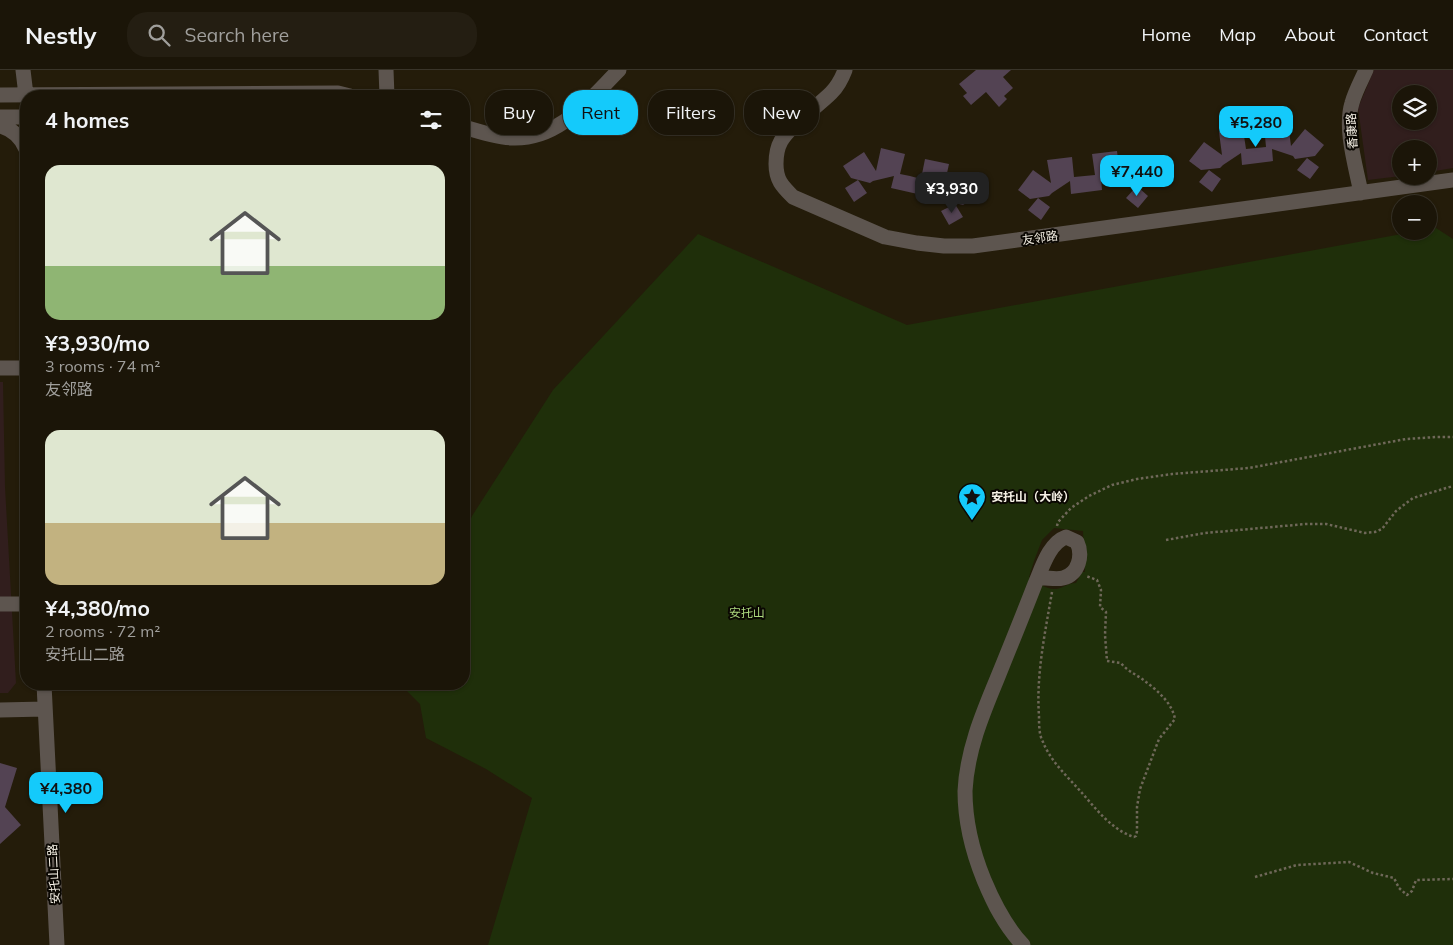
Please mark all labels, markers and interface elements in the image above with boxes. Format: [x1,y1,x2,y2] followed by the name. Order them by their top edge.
[127,12,477,57] search box
[25,20,97,50] text: Nestly
[145,21,173,49] icon: search
[185,23,289,47] text: Search here
[1141,23,1191,46] text: Home
[1219,23,1256,46] text: Map
[1284,23,1335,46] text: About
[1363,23,1428,46] text: Contact
[1392,85,1437,240] map controls
[1392,85,1437,130] button: layers
[485,90,553,135] chip: Buy
[563,90,638,135] chip: Rent
[648,90,734,135] chip: Filters
[744,90,819,135] chip: New
[417,106,445,134] icon: filters
[1215,106,1297,148] pin: ¥5,280
[45,107,129,133] text: 4 homes
[1230,112,1282,132] text: ¥5,280
[1343,113,1360,149] street label: 香康路
[1392,140,1437,185] button: +
[1096,154,1178,197] pin: ¥7,440
[1111,161,1163,181] text: ¥7,440
[911,172,993,214] pin: ¥3,930
[926,178,978,198] text: ¥3,930
[1392,195,1437,240] button: −
[200,198,290,288] icon: home
[1021,228,1059,247] street label: 友邻路
[45,330,150,356] text: ¥3,930/mo
[45,356,160,376] text: 3 rooms · 74 m²
[45,379,93,399] text: 友邻路
[200,463,290,553] icon: home
[957,482,987,521] place icon: 安托山（大岭）
[991,489,1075,504] place label: 安托山（大岭）
[45,595,150,621] text: ¥4,380/mo
[729,605,765,620] park label: 安托山
[45,621,160,641] text: 2 rooms · 72 m²
[45,644,125,664] text: 安托山二路
[25,772,107,814] pin: ¥4,380
[40,778,92,798] text: ¥4,380
[44,844,63,904] street label: 安托山二路

